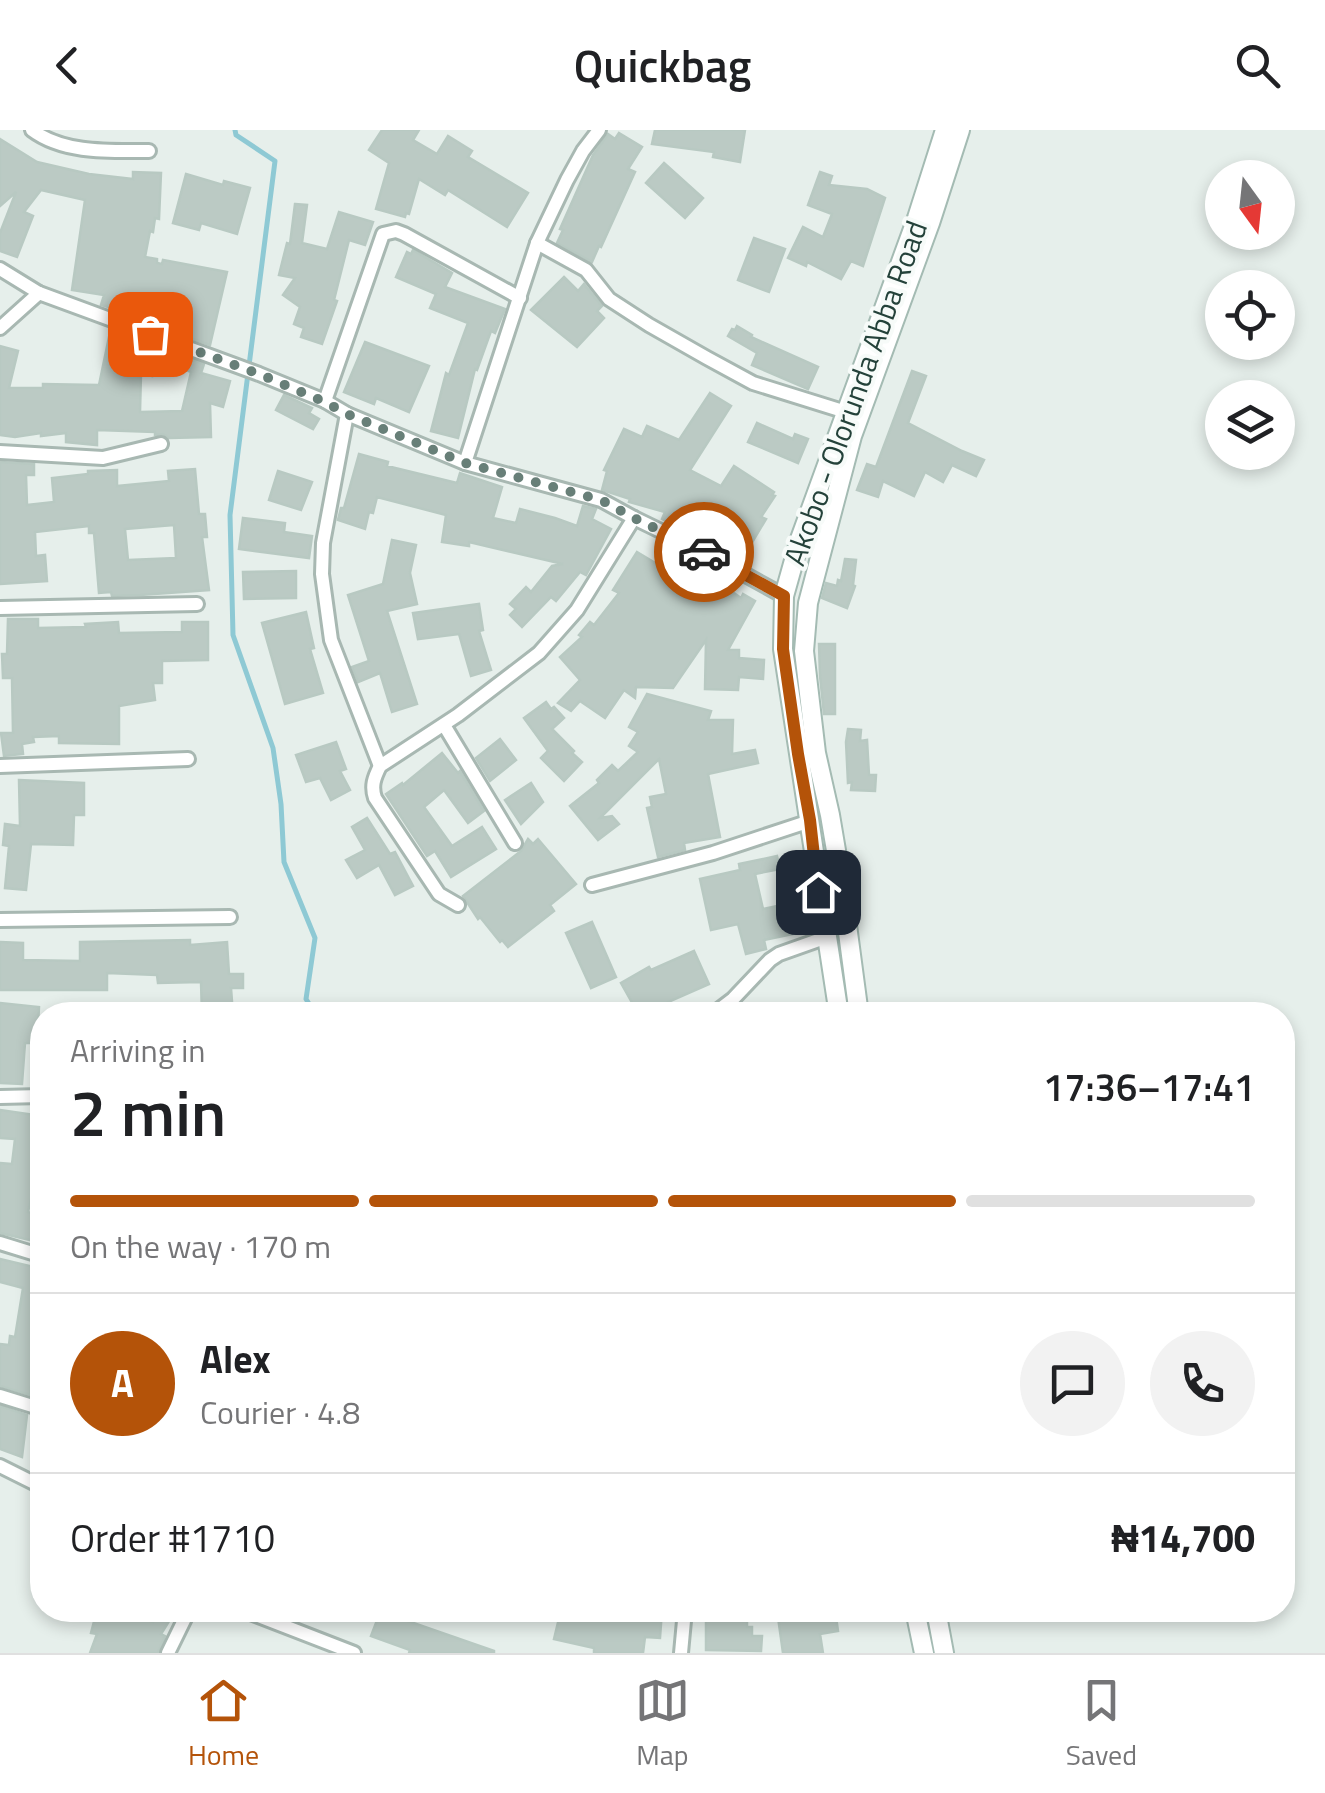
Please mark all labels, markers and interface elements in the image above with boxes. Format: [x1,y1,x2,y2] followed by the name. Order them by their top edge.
[574,31,751,99] text: Quickbag
[40,38,95,93] icon: back
[1230,38,1285,93] icon: search
[1205,160,1295,250] north arrow
[1205,160,1295,470] map controls
[771,214,939,572] street label: Akobo - Olorunda Abba Road
[1205,270,1295,360] button: locate
[108,292,193,377] pin
[123,307,178,362] icon: bag
[1205,380,1295,470] button: layers
[654,502,754,602] courier
[677,525,732,580] icon: car
[776,850,861,935] pin
[791,865,846,920] icon: home
[70,1026,206,1074] text: Arriving in
[1043,1058,1255,1116] text: 17:36–17:41
[70,1062,226,1161] text: 2 min
[70,1222,331,1270] text: On the way · 170 m
[200,1330,271,1388] text: Alex
[1020,1331,1125,1436] button: chat
[1150,1331,1255,1436] button: phone
[111,1354,134,1412] text: A
[200,1388,360,1436] text: Courier · 4.8
[70,1509,275,1567] text: Order #1710
[1111,1509,1255,1567] text: ₦14,700
[188,1673,259,1776] tab: Home
[635,1673,690,1776] tab: Map
[1066,1673,1137,1776] tab: Saved

